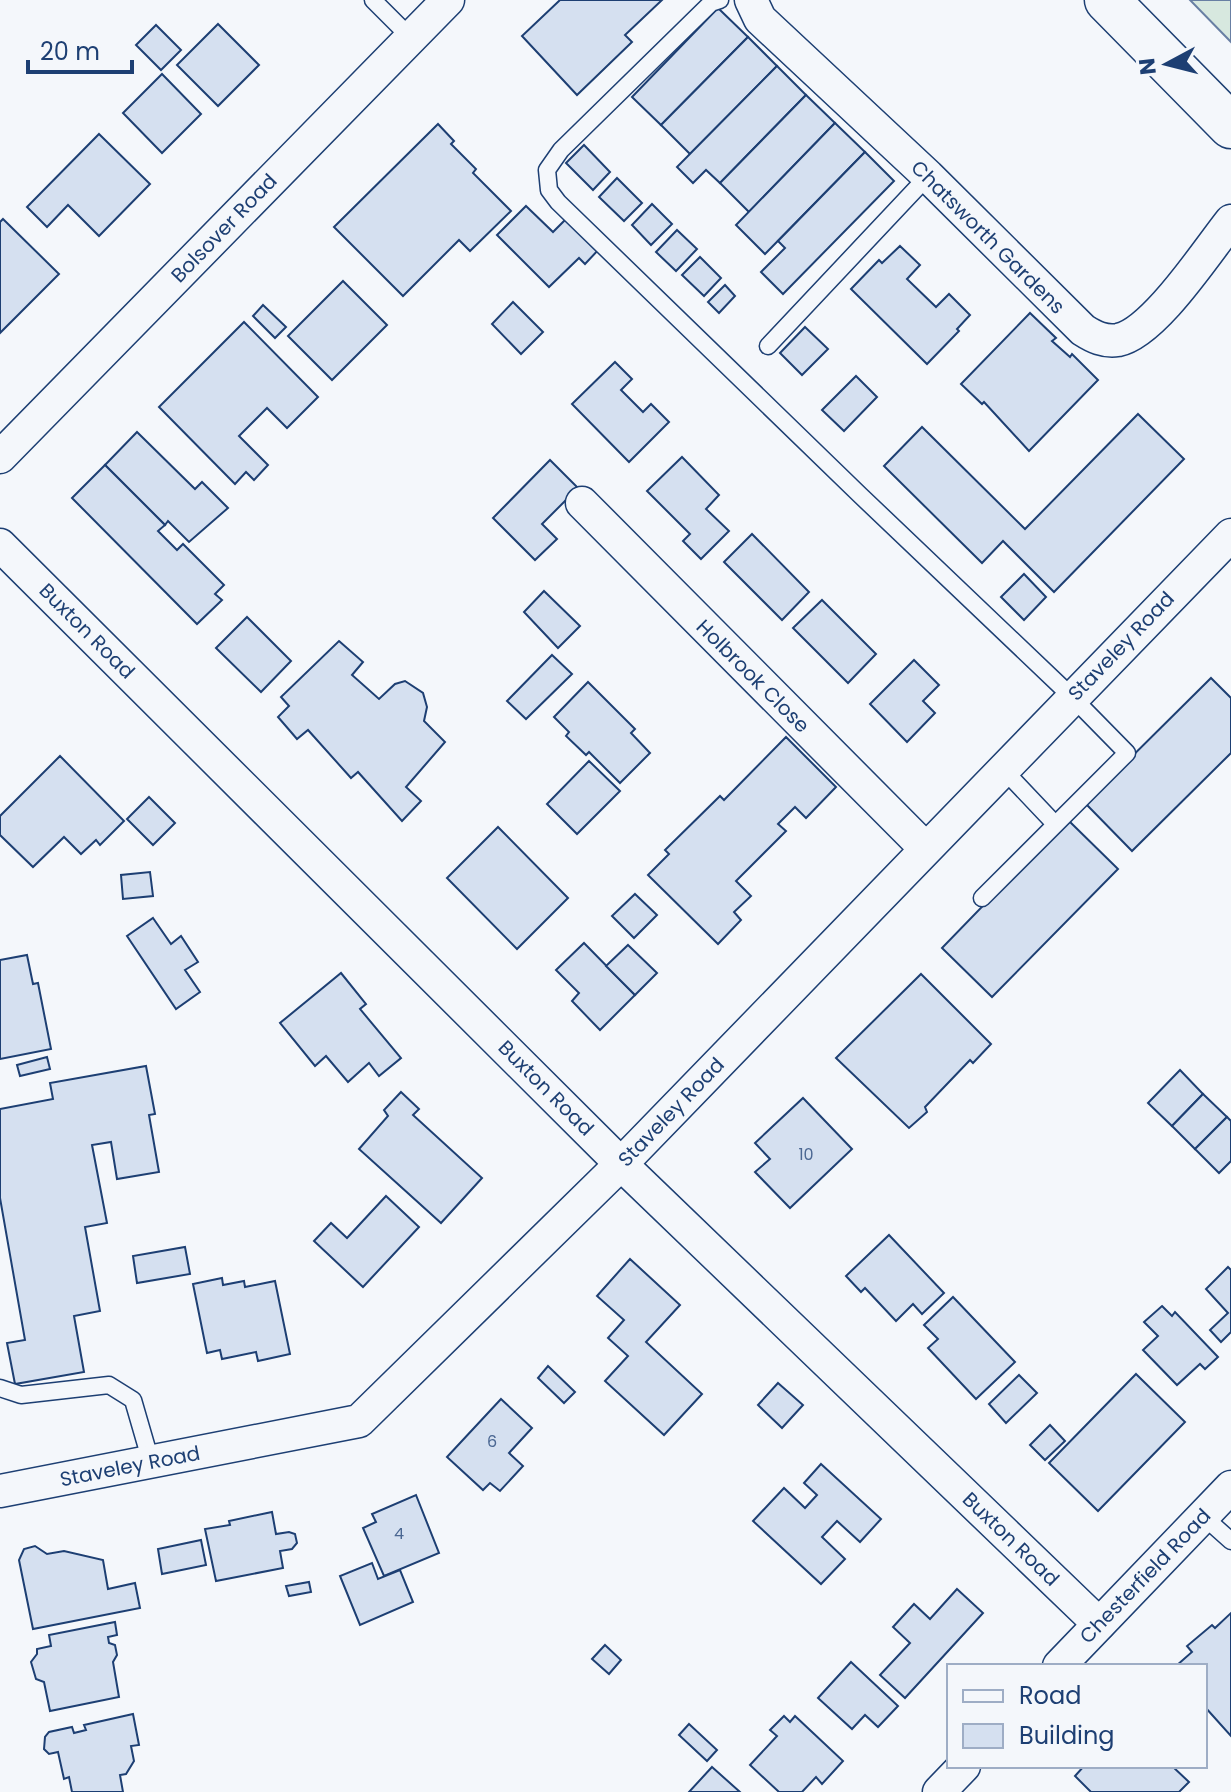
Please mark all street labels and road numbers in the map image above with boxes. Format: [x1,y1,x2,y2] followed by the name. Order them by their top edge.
[905,154,1071,320] street label: Chatsworth Gardens
[165,167,283,289] street label: Bolsover Road
[33,577,141,685] street label: Buxton Road
[1062,585,1180,707] street label: Staveley Road
[690,613,816,739] street label: Holbrook Close
[492,1034,600,1142] street label: Buxton Road
[612,1051,730,1173] street label: Staveley Road
[58,1439,202,1493] street label: Staveley Road
[956,1486,1066,1592] street label: Buxton Road
[1073,1502,1217,1650] street label: Chesterfield Road

